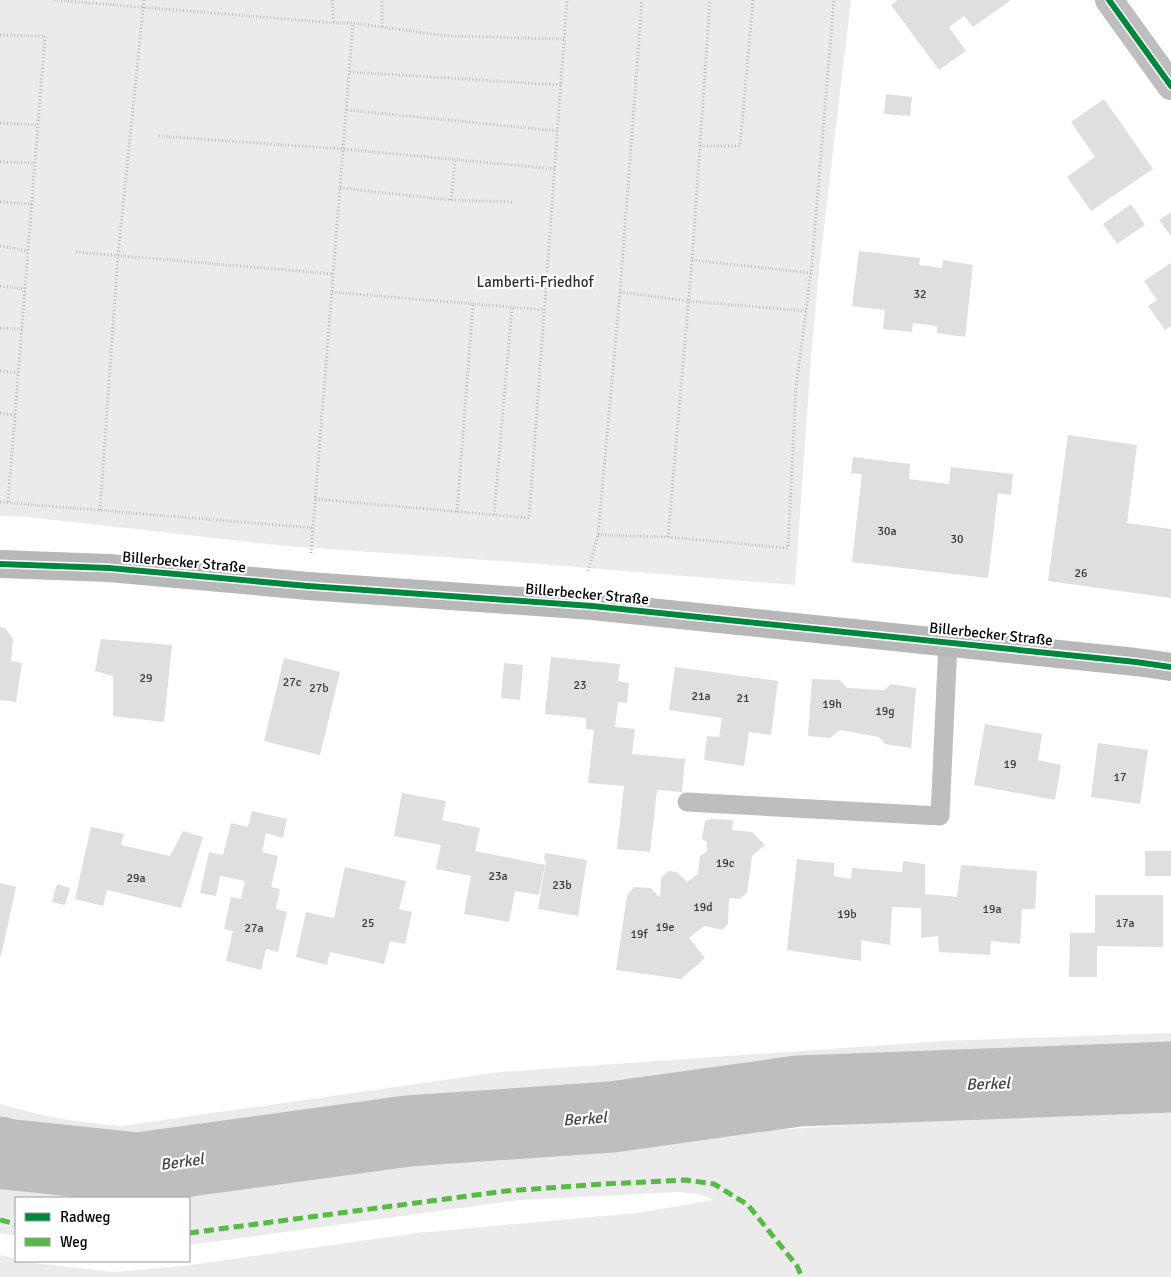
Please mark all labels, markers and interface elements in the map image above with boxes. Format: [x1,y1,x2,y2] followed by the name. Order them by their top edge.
[477,273,594,291] park label: Lamberti-Friedhof
[914,287,926,302] house number: 32
[877,524,897,539] house number: 30a
[951,532,963,547] house number: 30
[121,548,247,576] street label: Billerbecker Straße
[1075,566,1087,581] house number: 26
[524,580,650,608] street label: Billerbecker Straße
[928,619,1054,649] street label: Billerbecker Straße
[140,671,152,686] house number: 29
[283,675,302,690] house number: 27c
[574,678,586,693] house number: 23
[309,681,329,696] house number: 27b
[691,689,711,704] house number: 21a
[737,691,749,706] house number: 21
[822,697,842,712] house number: 19h
[875,704,895,719] house number: 19g
[1004,757,1016,772] house number: 19
[1114,770,1126,785] house number: 17
[716,856,735,871] house number: 19c
[488,869,508,884] house number: 23a
[126,871,146,886] house number: 29a
[552,878,572,893] house number: 23b
[693,900,713,915] house number: 19d
[982,902,1002,917] house number: 19a
[837,907,857,922] house number: 19b
[362,916,374,931] house number: 25
[1115,916,1135,931] house number: 17a
[656,920,674,935] house number: 19e
[244,921,264,936] house number: 27a
[631,927,648,942] house number: 19f
[966,1073,1012,1095] water label: Berkel
[562,1107,609,1131] water label: Berkel
[159,1149,206,1175] water label: Berkel
[15,1197,190,1262] legend
[60,1208,111,1226] text: Radweg
[60,1233,88,1251] text: Weg

